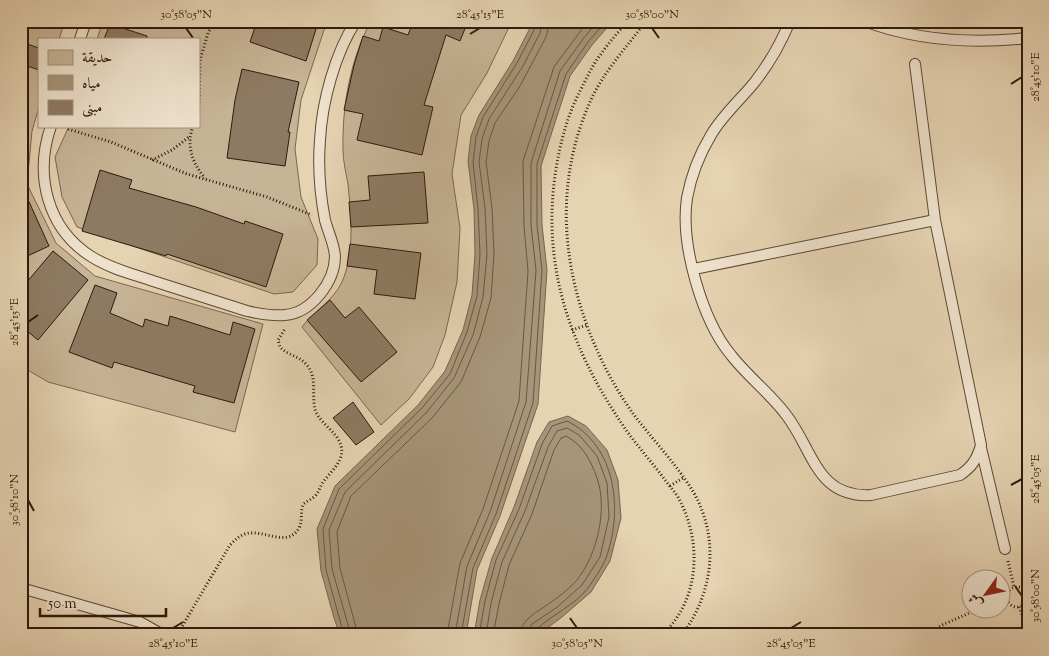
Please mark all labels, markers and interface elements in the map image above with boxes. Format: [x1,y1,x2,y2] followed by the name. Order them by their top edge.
[160,6,212,24] text: 30°58'05"N
[456,6,505,24] text: 28°45'15"E
[625,6,679,24] text: 30°58'00"N
[38,38,200,128] legend
[82,48,112,69] text: حديقة
[1027,51,1045,102] text: 28°45'10"E
[82,74,100,95] text: مياه
[82,98,102,119] text: مبنى
[6,297,24,346] text: 28°45'15"E
[1027,454,1045,504] text: 28°45'05"E
[6,474,24,526] text: 30°58'10"N
[962,568,1012,618] north arrow
[1027,569,1045,623] text: 30°58'00"N
[40,586,166,618] scale bar
[965,589,989,611] text: ش
[47,594,77,615] text: 50 m
[148,635,199,653] text: 28°45'10"E
[551,635,603,653] text: 30°58'05"N
[766,635,816,653] text: 28°45'05"E

